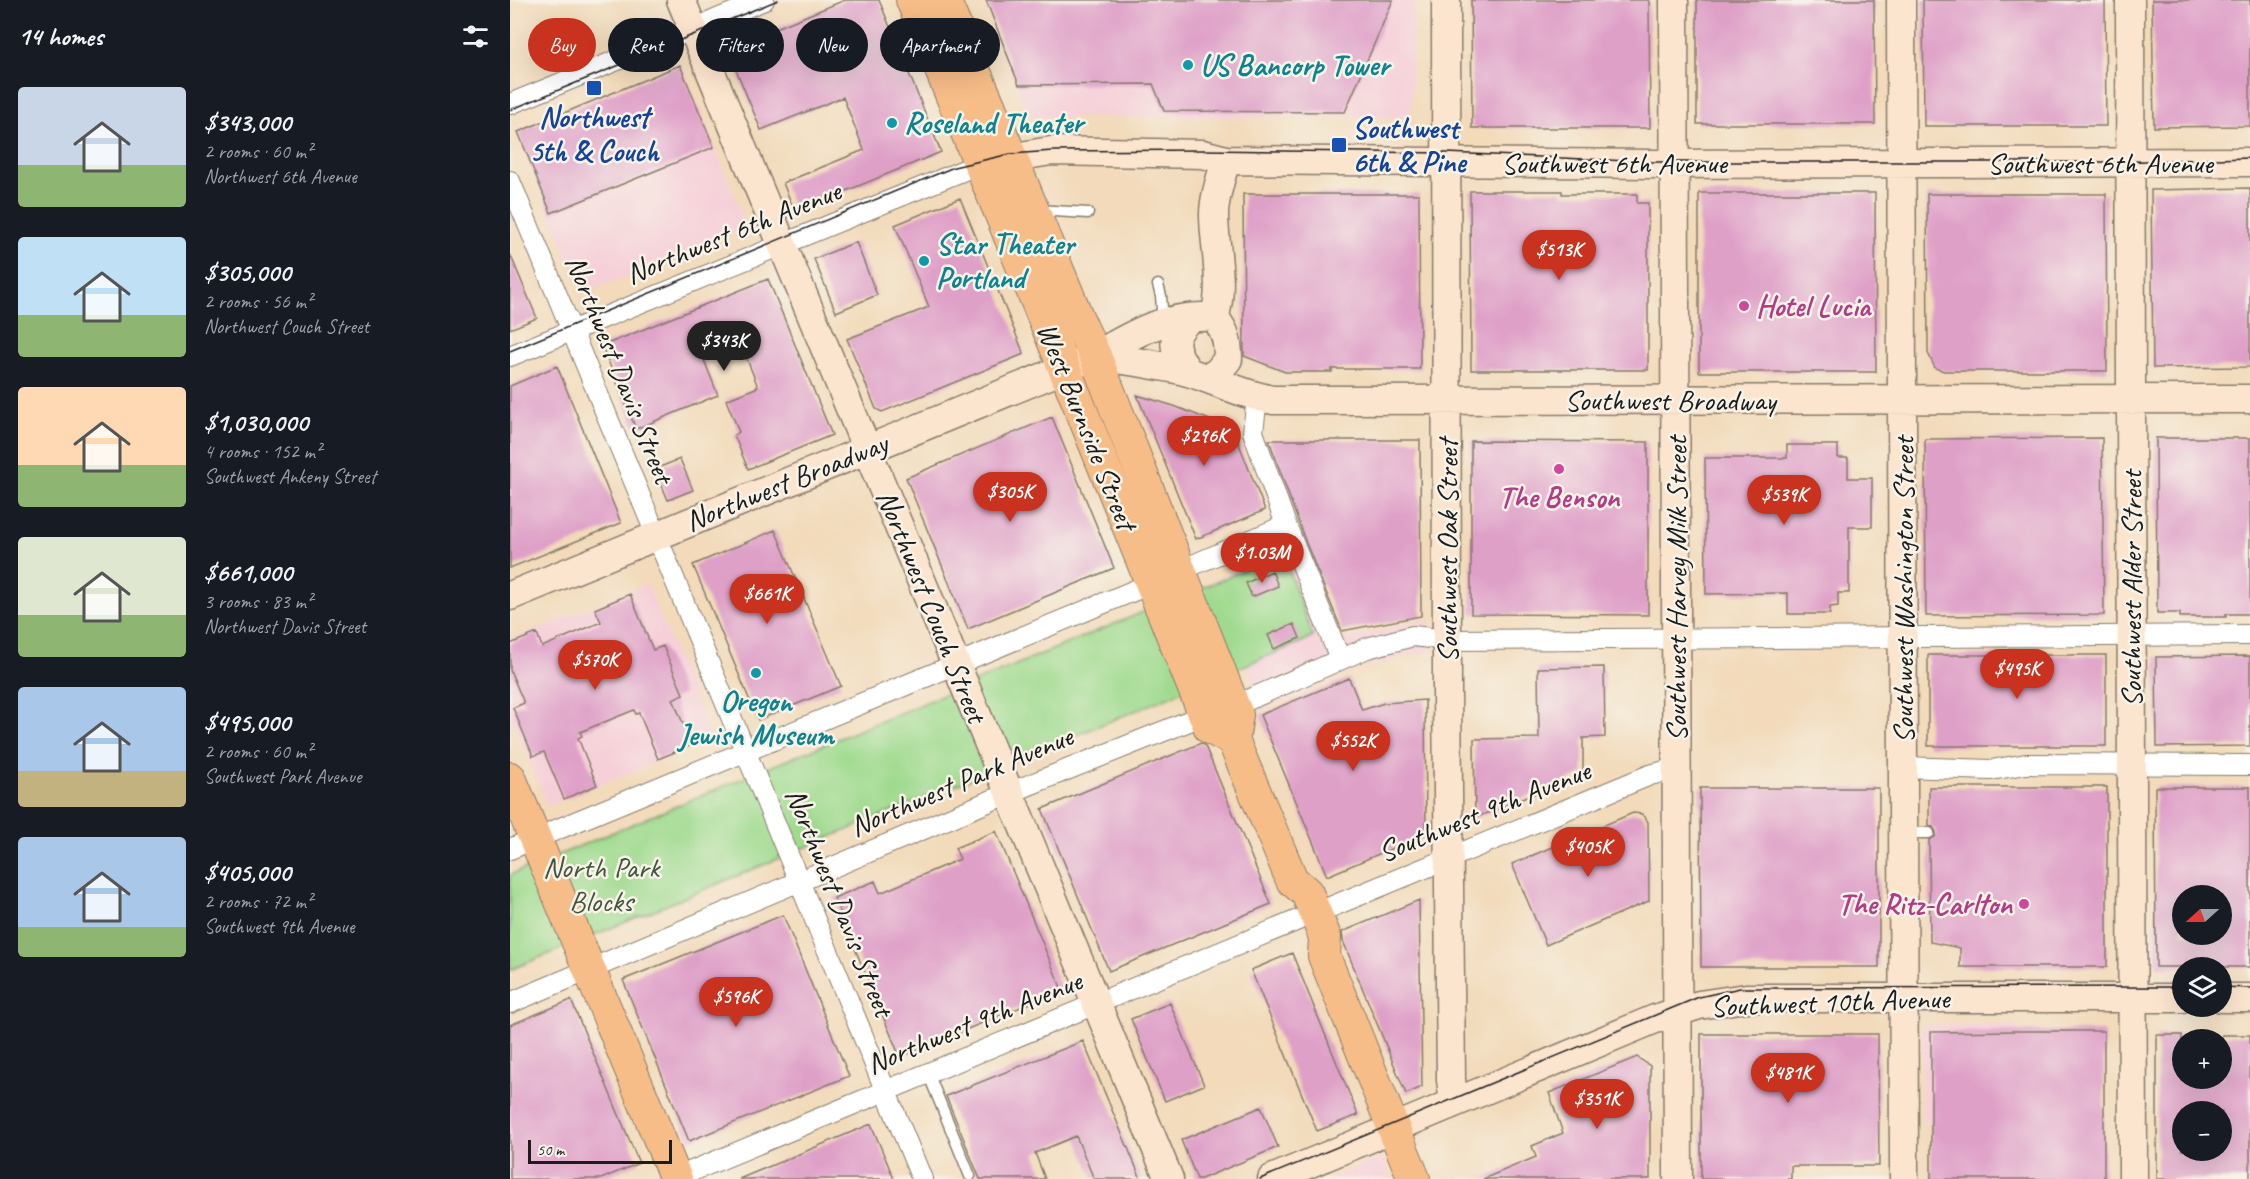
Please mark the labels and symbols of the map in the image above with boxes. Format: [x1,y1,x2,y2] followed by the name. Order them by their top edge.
[1200,46,1392,84] place label: US Bancorp Tower
[1181,58,1195,72] marker: US Bancorp Tower
[585,79,603,97] marker: Northwest 5th & Couch
[529,98,660,170] place label: Northwest 5th & Couch
[904,104,1086,142] place label: Roseland Theater
[1352,109,1467,181] place label: Southwest 6th & Pine
[885,116,899,130] marker: Roseland Theater
[1330,136,1348,154] marker: Southwest 6th & Pine
[1501,144,1729,182] street label: Southwest 6th Avenue
[1987,144,2215,182] street label: Southwest 6th Avenue
[620,171,848,293] street label: Northwest 6th Avenue
[936,225,1077,297] place label: Star Theater Portland
[1517,230,1601,281] pin: $513K
[557,249,684,492] street label: Northwest Davis Street
[917,254,931,268] marker: Star Theater Portland
[1756,287,1873,325] place label: Hotel Lucia
[1737,299,1751,313] marker: Hotel Lucia
[1028,317,1147,539] street label: West Burnside Street
[682,321,766,372] pin: $343K
[1564,381,1778,419] street label: Southwest Broadway
[1162,416,1246,467] pin: $296K
[679,423,895,540] street label: Northwest Broadway
[1657,433,1695,742] street label: Southwest Harvey Milk Street
[1884,434,1922,743] street label: Southwest Washington Street
[1428,435,1466,663] street label: Southwest Oak Street
[1552,462,1566,476] marker: The Benson
[2112,468,2150,707] street label: Southwest Alder Street
[968,472,1052,523] pin: $305K
[1742,475,1826,526] pin: $539K
[1499,478,1620,516] place label: The Benson
[868,484,997,731] street label: Northwest Couch Street
[1213,533,1311,584] pin: $1.03M
[725,574,809,625] pin: $661K
[553,640,637,691] pin: $570K
[1975,649,2059,700] pin: $495K
[749,666,763,680] marker: Oregon Jewish Museum
[676,682,835,754] place label: Oregon Jewish Museum
[844,716,1080,845] street label: Northwest Park Avenue
[1311,721,1395,772] pin: $552K
[1372,750,1598,871] street label: Southwest 9th Avenue
[777,782,904,1025] street label: Northwest Davis Street
[1546,827,1630,878] pin: $405K
[543,848,661,920] park label: North Park Blocks
[1838,885,2013,923] place label: The Ritz-Carlton
[2172,885,2232,945] north arrow
[2017,897,2031,911] marker: The Ritz-Carlton
[861,961,1089,1083] street label: Northwest 9th Avenue
[694,977,778,1028] pin: $596K
[1710,979,1952,1025] street label: Southwest 10th Avenue
[1746,1053,1830,1104] pin: $481K
[1555,1079,1639,1130] pin: $351K
[528,1137,672,1164] scale bar

